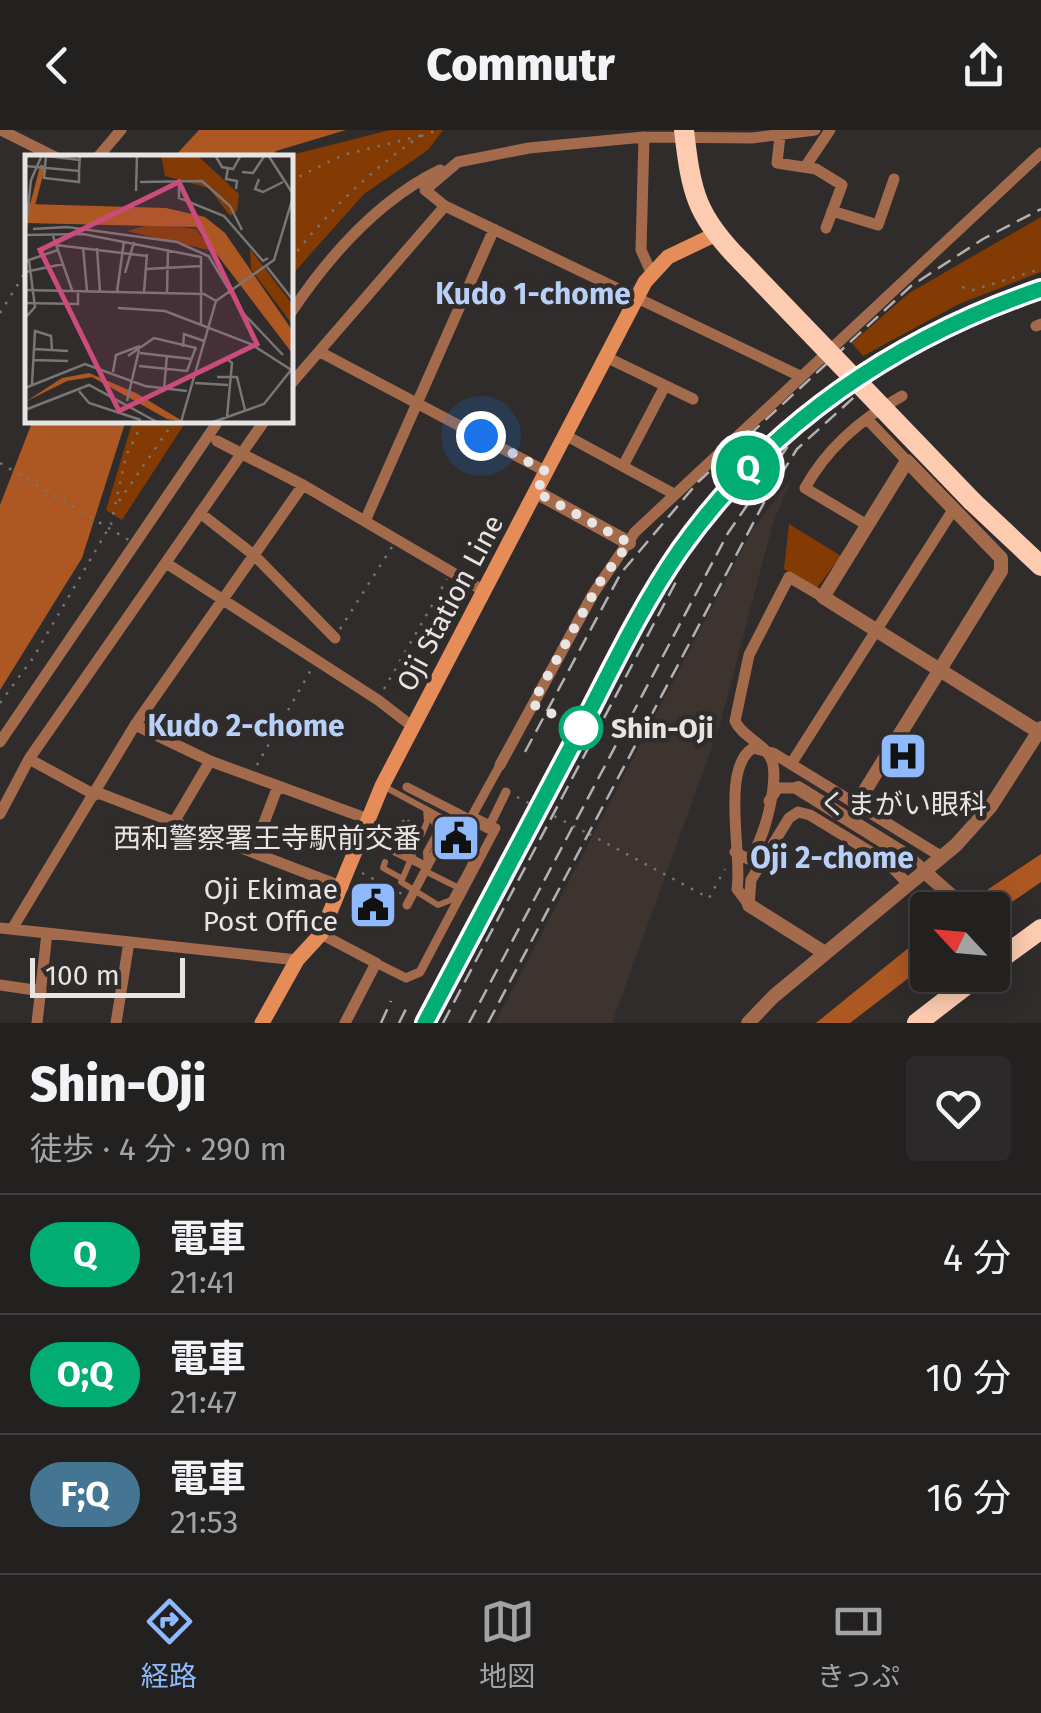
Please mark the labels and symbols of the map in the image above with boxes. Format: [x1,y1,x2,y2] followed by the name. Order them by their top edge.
[25,155,292,422] inset map
[435,276,631,312] district label: Kudo 1-chome
[456,411,506,461] your location
[716,436,780,500] line badge: Q
[390,509,510,697] street label: Oji Station Line
[560,707,602,749] marker: Shin-Oji
[147,708,345,744] district label: Kudo 2-chome
[611,712,714,745] place label: Shin-Oji
[877,730,929,782] hospital icon: くまがい眼科
[819,788,987,821] place label: くまがい眼科
[430,812,482,864] public building icon: 西和警察署王寺駅前交番
[113,822,421,855] place label: 西和警察署王寺駅前交番
[750,840,914,876] district label: Oji 2-chome
[203,873,338,938] place label: Oji Ekimae Post Office
[347,879,399,931] public building icon: Oji Ekimae Post Office
[910,892,1010,992] north arrow
[30,953,185,998] scale bar

